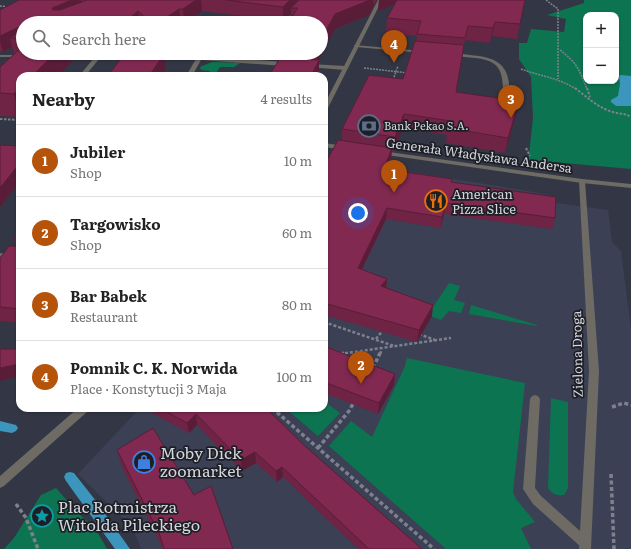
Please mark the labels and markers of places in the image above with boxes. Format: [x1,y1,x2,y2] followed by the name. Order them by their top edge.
[381,30,407,63] pin: 4
[498,85,524,118] pin: 3
[356,113,382,139] bank icon: Bank Pekao S.A.
[384,117,469,133] place label: Bank Pekao S.A.
[381,160,407,193] pin: 1
[452,184,516,218] place label: American Pizza Slice
[423,188,449,214] restaurant icon: American Pizza Slice
[348,351,374,384] pin: 2
[160,440,242,482] place label: Moby Dick zoomarket
[131,449,157,475] shop icon: Moby Dick zoomarket
[58,494,200,536] place label: Plac Rotmistrza Witolda Pileckiego
[29,503,55,529] place icon: Plac Rotmistrza Witolda Pileckiego

